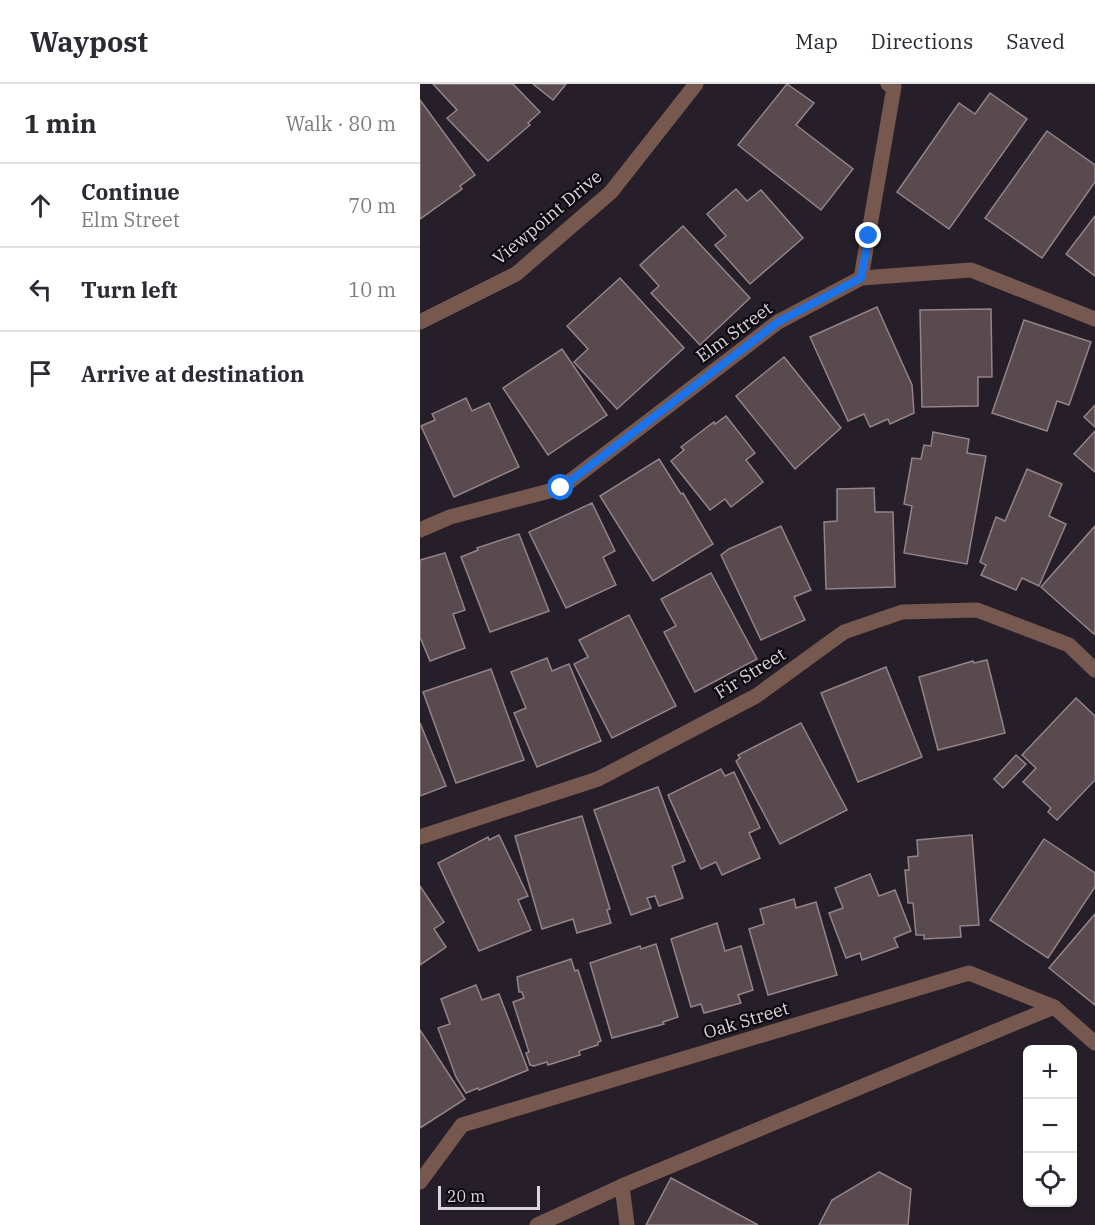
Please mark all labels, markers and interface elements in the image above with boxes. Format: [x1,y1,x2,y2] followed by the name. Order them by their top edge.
[30,23,148,60] text: Waypost
[795,27,838,55] text: Map
[871,27,973,55] text: Directions
[1006,27,1065,55] text: Saved
[24,106,97,140] text: 1 min
[286,110,396,137] text: Walk · 80 m
[488,165,606,269] street label: Viewpoint Drive
[81,177,180,206] text: Continue
[24,189,57,222] icon: ahead
[348,192,396,219] text: 70 m
[81,206,180,233] text: Elm Street
[855,222,881,248] route end
[24,273,57,306] icon: left
[81,275,177,304] text: Turn left
[348,276,396,303] text: 10 m
[691,297,777,367] street label: Elm Street
[24,357,57,390] icon: arrive
[81,359,304,388] text: Arrive at destination
[547,474,573,500] route start
[710,642,790,704] street label: Fir Street
[701,996,791,1044] street label: Oak Street
[1023,1045,1077,1207] map controls
[1023,1045,1077,1099] button: +
[1023,1099,1077,1153] button: −
[1023,1153,1077,1207] button: locate
[438,1183,540,1210] scale bar
[447,1186,485,1206] text: 20 m

